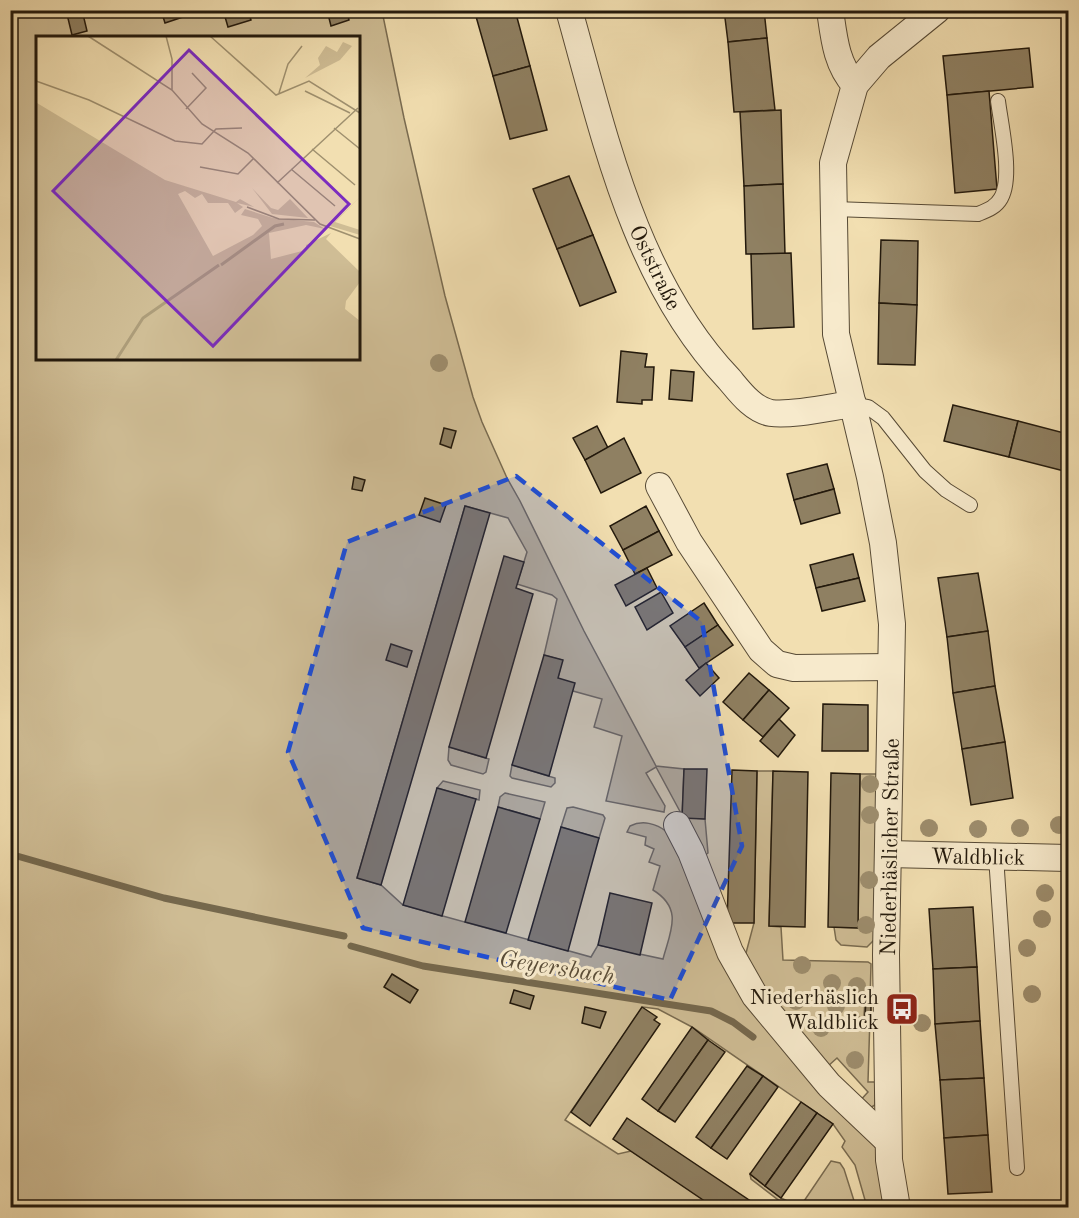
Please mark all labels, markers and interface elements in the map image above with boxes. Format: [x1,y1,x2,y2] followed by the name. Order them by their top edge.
[36,36,360,360] inset map
[624,222,684,314] street label: Oststraße
[878,738,904,956] street label: Niederhäslicher Straße
[931,846,1025,870] street label: Waldblick
[497,948,616,990] water label: Geyersbach
[750,987,879,1034] place label: Niederhäslich Waldblick
[884,991,920,1027] bus stop icon: Niederhäslich Waldblick

